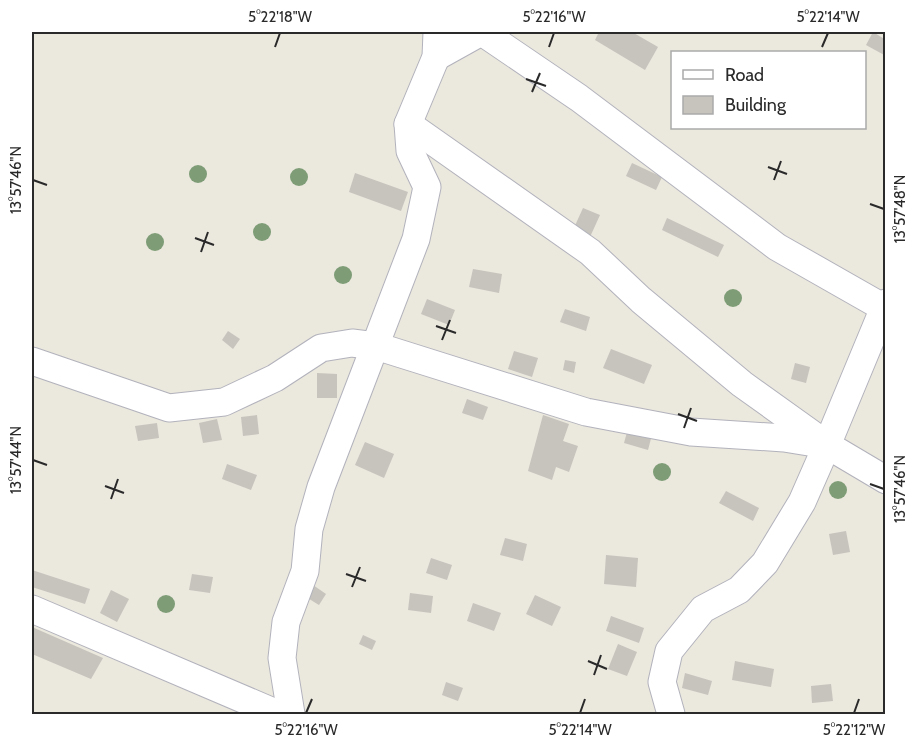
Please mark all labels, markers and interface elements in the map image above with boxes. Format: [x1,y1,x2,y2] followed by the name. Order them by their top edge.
[248,8,313,26] text: 5°22'18"W
[522,8,586,26] text: 5°22'16"W
[796,8,860,26] text: 5°22'14"W
[671,51,866,129] legend
[725,64,764,86] text: Road
[725,94,787,116] text: Building
[7,146,25,214] text: 13°57'46"N
[891,175,909,243] text: 13°57'48"N
[7,426,25,494] text: 13°57'44"N
[891,455,909,523] text: 13°57'46"N
[274,721,338,739] text: 5°22'16"W
[548,721,612,739] text: 5°22'14"W
[823,721,886,739] text: 5°22'12"W

